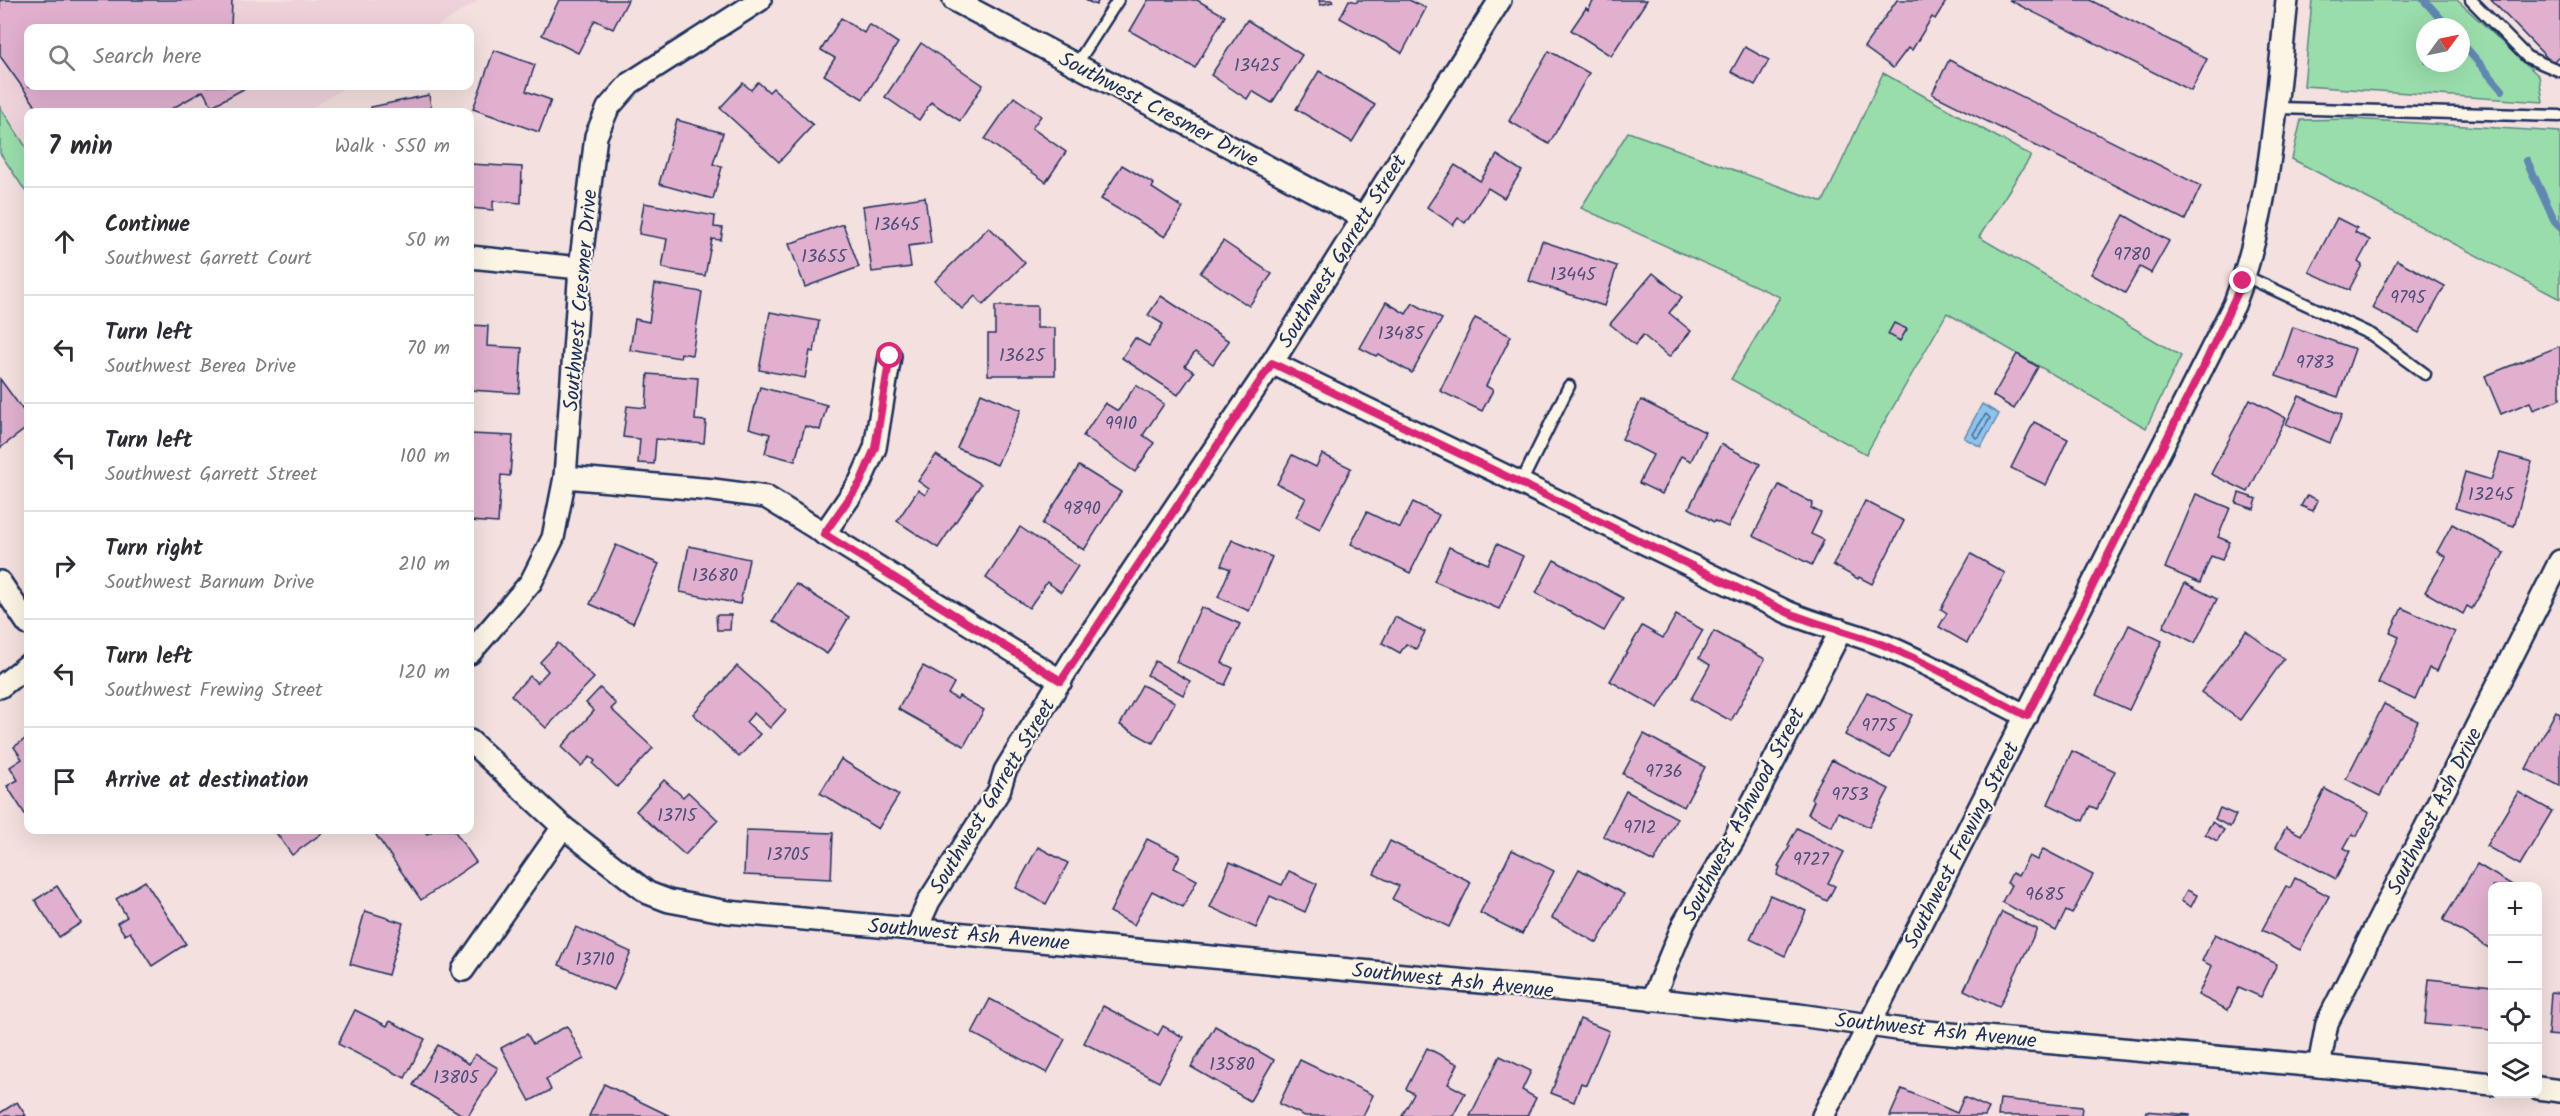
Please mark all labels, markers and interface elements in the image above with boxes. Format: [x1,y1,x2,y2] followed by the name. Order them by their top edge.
[2416,18,2470,72] north arrow
[24,24,474,90] search box
[93,40,201,75] text: Search here
[45,41,78,74] icon: search
[1052,44,1265,177] street label: Southwest Cresmer Drive
[1234,52,1281,81] house number: 13425
[48,126,113,168] text: 7 min
[335,131,450,163] text: Walk · 550 m
[1270,148,1417,355] street label: Southwest Garrett Street
[555,187,608,412] street label: Southwest Cresmer Drive
[105,208,190,243] text: Continue
[874,211,921,240] house number: 13645
[48,225,81,258] icon: ahead
[405,225,450,257] text: 50 m
[2114,241,2150,270] house number: 9780
[105,243,312,275] text: Southwest Garrett Court
[801,243,848,272] house number: 13655
[1550,261,1597,290] house number: 13445
[2229,267,2255,293] route end
[2390,284,2427,313] house number: 9795
[105,316,192,351] text: Turn left
[1378,320,1426,349] house number: 13485
[48,333,81,366] icon: left
[407,333,450,365] text: 70 m
[876,342,902,368] route start
[999,342,1046,371] house number: 13625
[2296,349,2334,378] house number: 9783
[105,351,296,383] text: Southwest Berea Drive
[1105,410,1137,439] house number: 9910
[105,424,192,459] text: Turn left
[48,441,81,474] icon: left
[400,441,450,473] text: 100 m
[105,459,318,491] text: Southwest Garrett Street
[2468,481,2515,510] house number: 13245
[1063,495,1101,524] house number: 9890
[105,532,203,567] text: Turn right
[48,549,81,582] icon: right
[398,549,450,581] text: 210 m
[692,562,738,591] house number: 13680
[105,567,314,599] text: Southwest Barnum Drive
[105,640,192,675] text: Turn left
[48,657,81,690] icon: left
[398,657,450,689] text: 120 m
[105,675,323,707] text: Southwest Frewing Street
[922,692,1065,901] street label: Southwest Garrett Street
[1674,701,1815,927] street label: Southwest Ashwood Street
[1861,712,1898,741] house number: 9775
[2379,722,2492,901] street label: Southwest Ash Drive
[1896,736,2029,955] street label: Southwest Frewing Street
[1645,758,1683,787] house number: 9736
[105,764,308,799] text: Arrive at destination
[48,765,81,798] icon: arrive
[1831,781,1869,810] house number: 9753
[657,802,698,831] house number: 13715
[1623,814,1657,843] house number: 9712
[767,841,811,870] house number: 13705
[1793,846,1830,875] house number: 9727
[2025,881,2066,910] house number: 9685
[2488,882,2542,1098] map controls
[2488,882,2542,936] button: +
[867,910,1072,961] street label: Southwest Ash Avenue
[2488,936,2542,990] button: −
[576,946,614,975] house number: 13710
[1350,955,1556,1009] street label: Southwest Ash Avenue
[2488,990,2542,1044] button: locate
[1833,1005,2039,1059] street label: Southwest Ash Avenue
[2488,1044,2542,1098] button: layers
[1209,1051,1255,1080] house number: 13580
[433,1064,480,1093] house number: 13805

